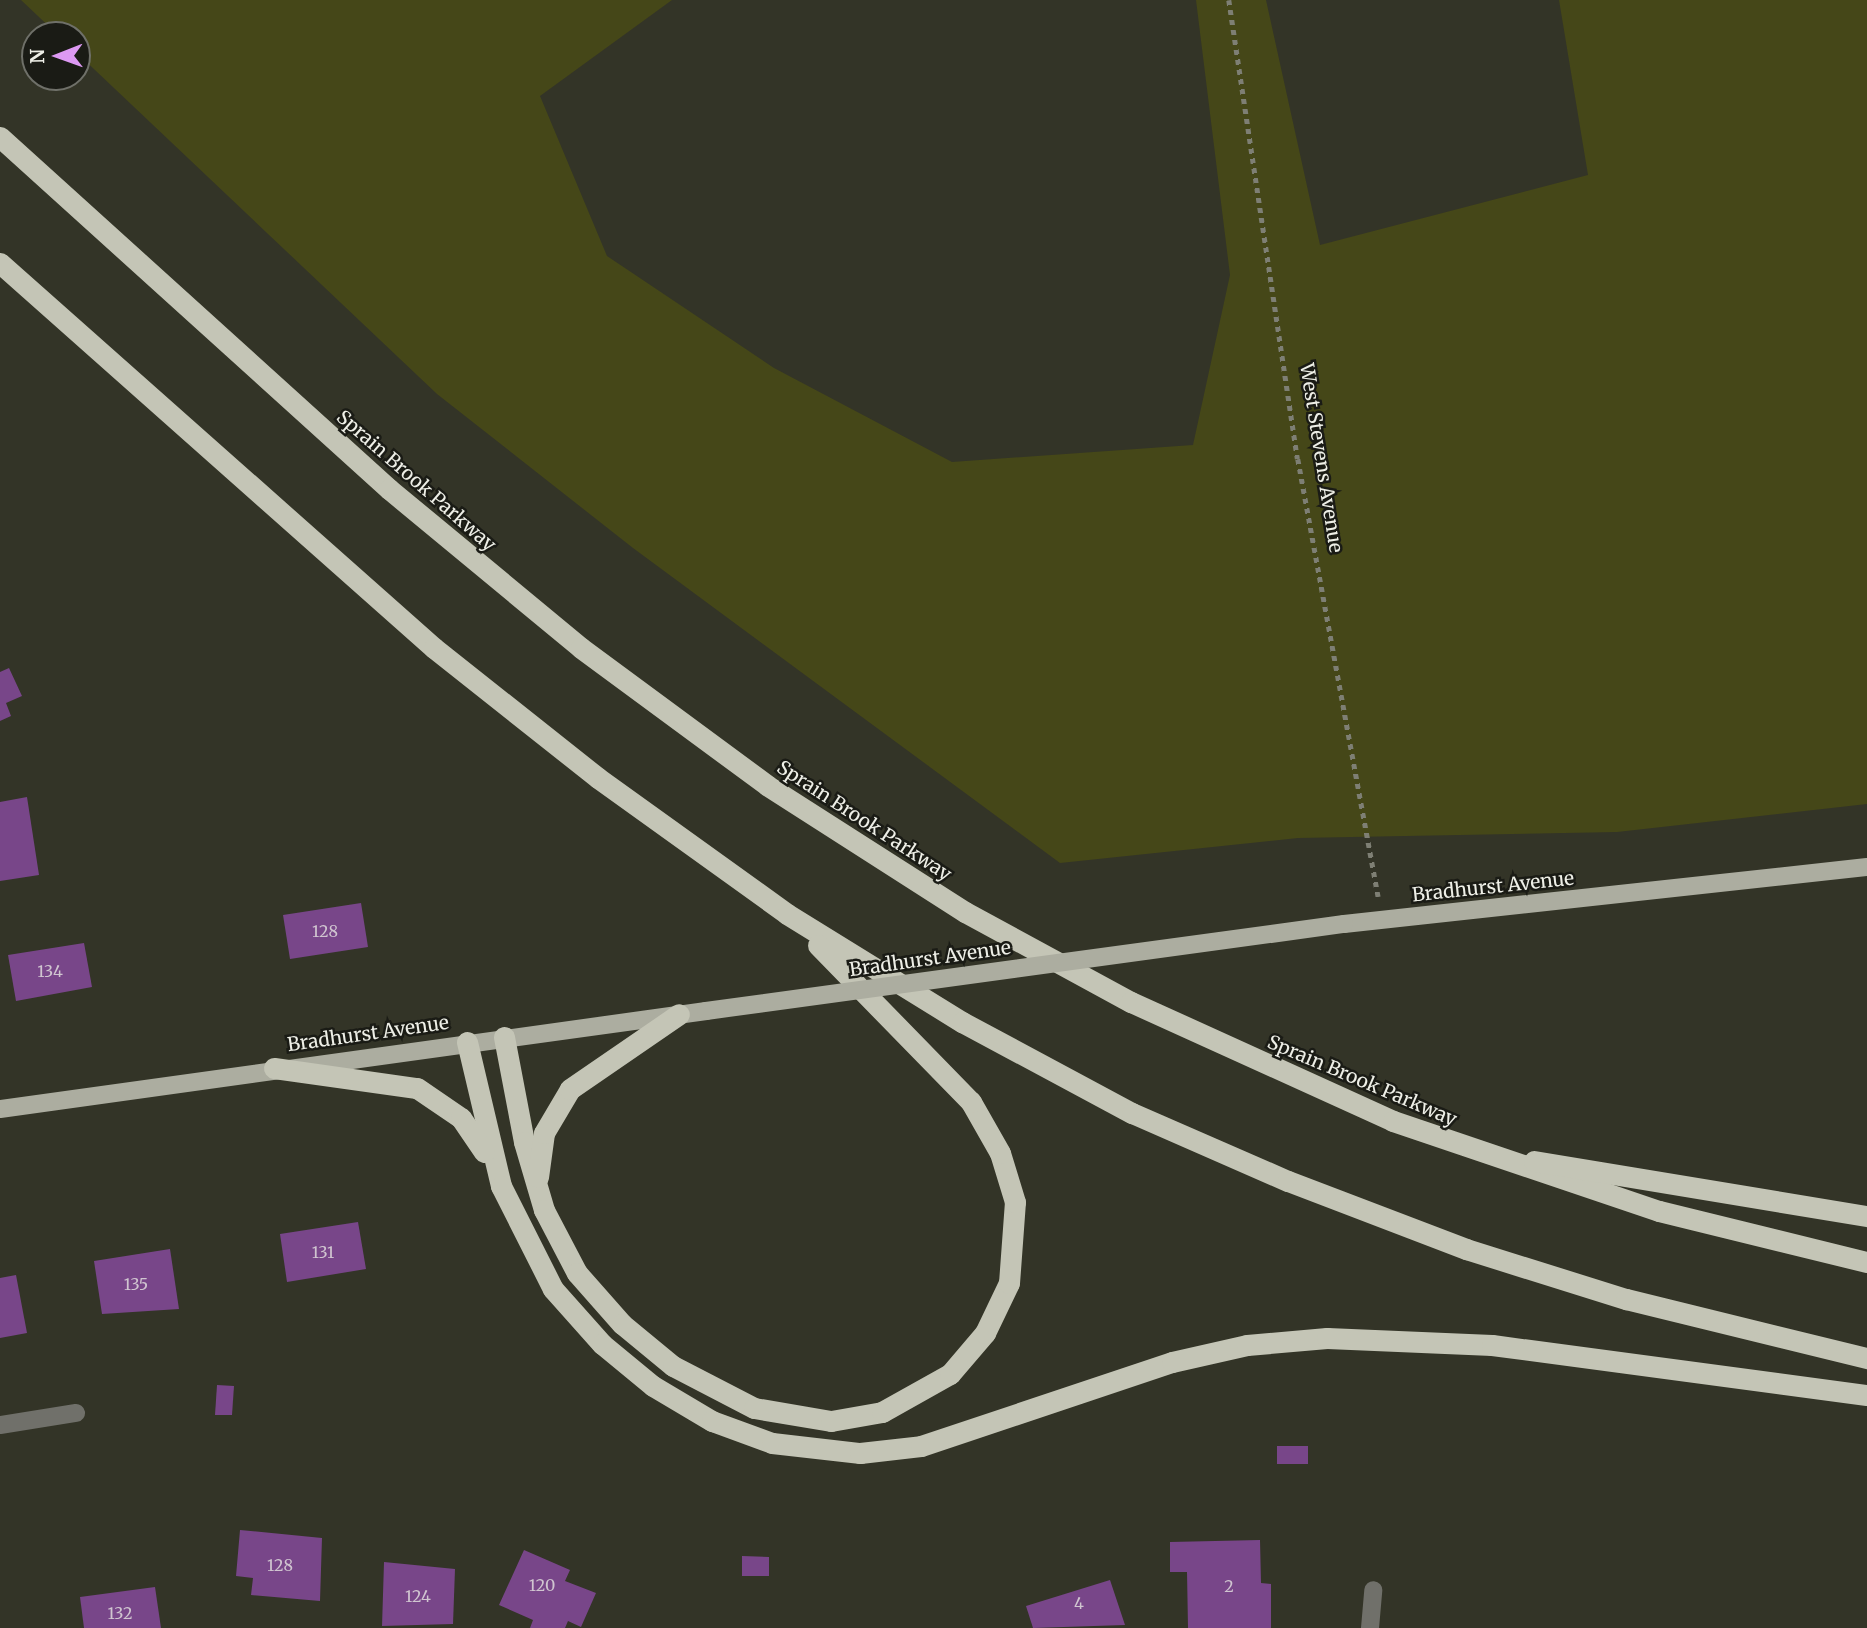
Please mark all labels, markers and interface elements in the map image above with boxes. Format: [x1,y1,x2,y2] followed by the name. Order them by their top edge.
[21,21,91,91] north arrow
[25,49,49,64] text: N
[1295,362,1347,554] street label: West Stevens Avenue
[332,406,500,556] street label: Sprain Brook Parkway
[773,756,955,886] street label: Sprain Brook Parkway
[1411,867,1575,907] street label: Bradhurst Avenue
[312,921,338,941] house number: 128
[848,936,1012,982] street label: Bradhurst Avenue
[37,961,63,981] house number: 134
[286,1011,450,1057] street label: Bradhurst Avenue
[1264,1031,1460,1131] street label: Sprain Brook Parkway
[312,1242,334,1262] house number: 131
[124,1274,148,1294] house number: 135
[267,1555,293,1575] house number: 128
[529,1575,555,1595] house number: 120
[1224,1576,1234,1596] house number: 2
[405,1586,431,1606] house number: 124
[1074,1593,1084,1613] house number: 4
[108,1603,132,1623] house number: 132

